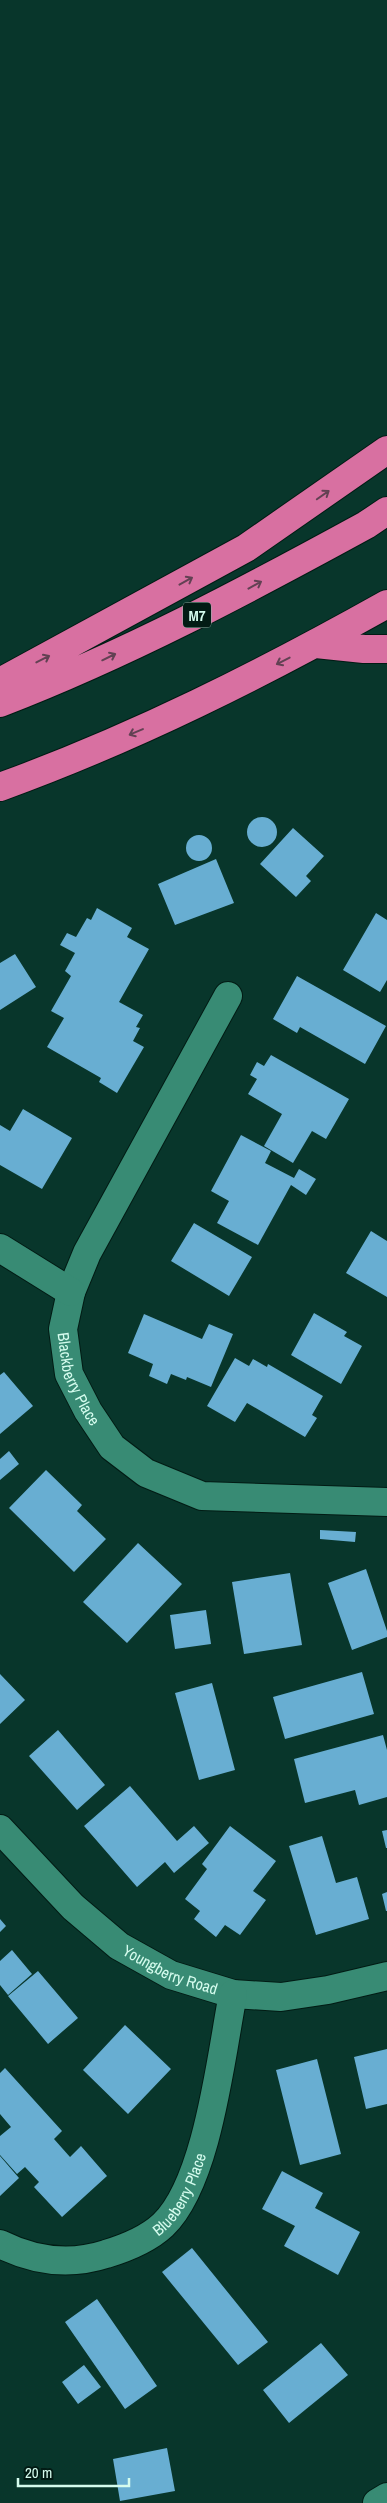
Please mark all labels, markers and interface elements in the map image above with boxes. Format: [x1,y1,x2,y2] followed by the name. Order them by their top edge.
[316,490,330,500] one-way arrow
[178,576,193,586] one-way arrow
[248,580,262,590] one-way arrow
[183,602,211,628] road number: M7
[102,652,117,662] one-way arrow
[35,654,50,663] one-way arrow
[276,657,291,666] one-way arrow
[129,728,144,737] one-way arrow
[53,1331,106,1430] street label: Blackberry Place
[119,1939,220,2000] street label: Youngberry Road
[148,2150,211,2241] street label: Blueberry Place
[18,2456,129,2488] scale bar
[25,2462,52,2483] text: 20 m

